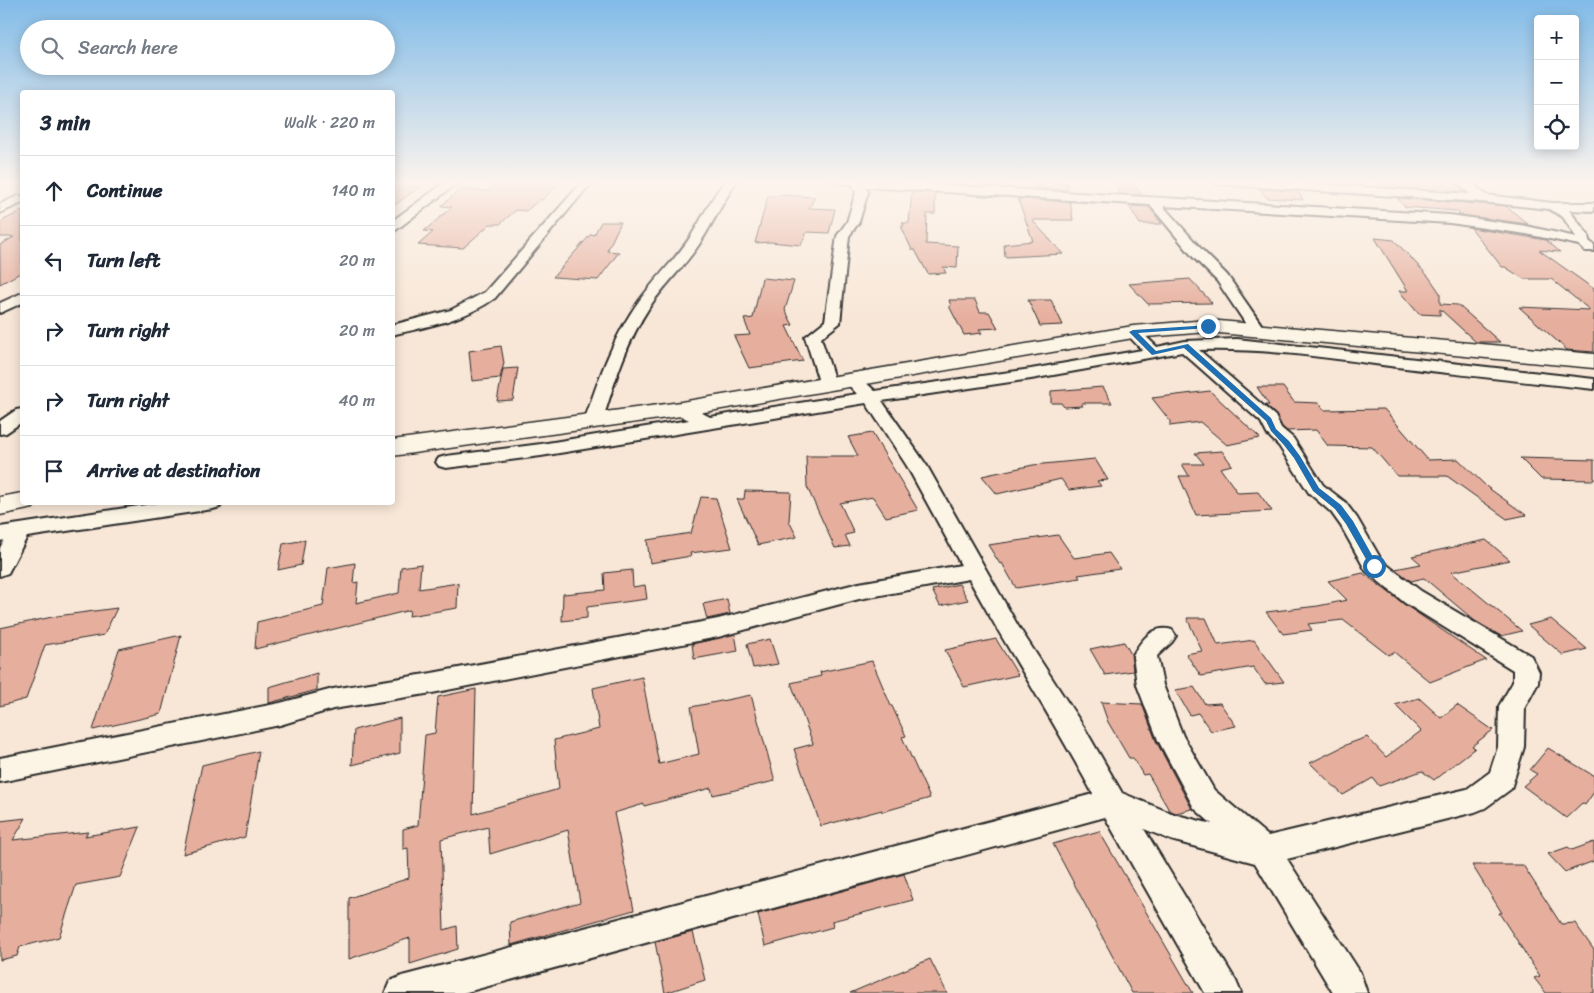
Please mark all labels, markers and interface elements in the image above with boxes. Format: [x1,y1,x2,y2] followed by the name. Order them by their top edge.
[1534,15,1579,150] map controls
[1534,15,1579,60] button: +
[20,20,395,75] search box
[78,31,178,64] text: Search here
[38,34,66,62] icon: search
[1534,60,1579,105] button: −
[40,104,90,142] text: 3 min
[1534,105,1579,150] button: locate
[284,108,375,137] text: Walk · 220 m
[87,174,163,207] text: Continue
[332,176,375,205] text: 140 m
[40,177,68,205] icon: ahead
[87,244,160,277] text: Turn left
[339,246,375,275] text: 20 m
[40,247,68,275] icon: left
[87,314,169,347] text: Turn right
[1197,315,1220,338] route end
[339,316,375,345] text: 20 m
[40,317,68,345] icon: right
[87,384,169,417] text: Turn right
[338,386,375,415] text: 40 m
[40,387,68,415] icon: right
[87,454,260,487] text: Arrive at destination
[40,457,68,485] icon: arrive
[1363,555,1386,578] route start

